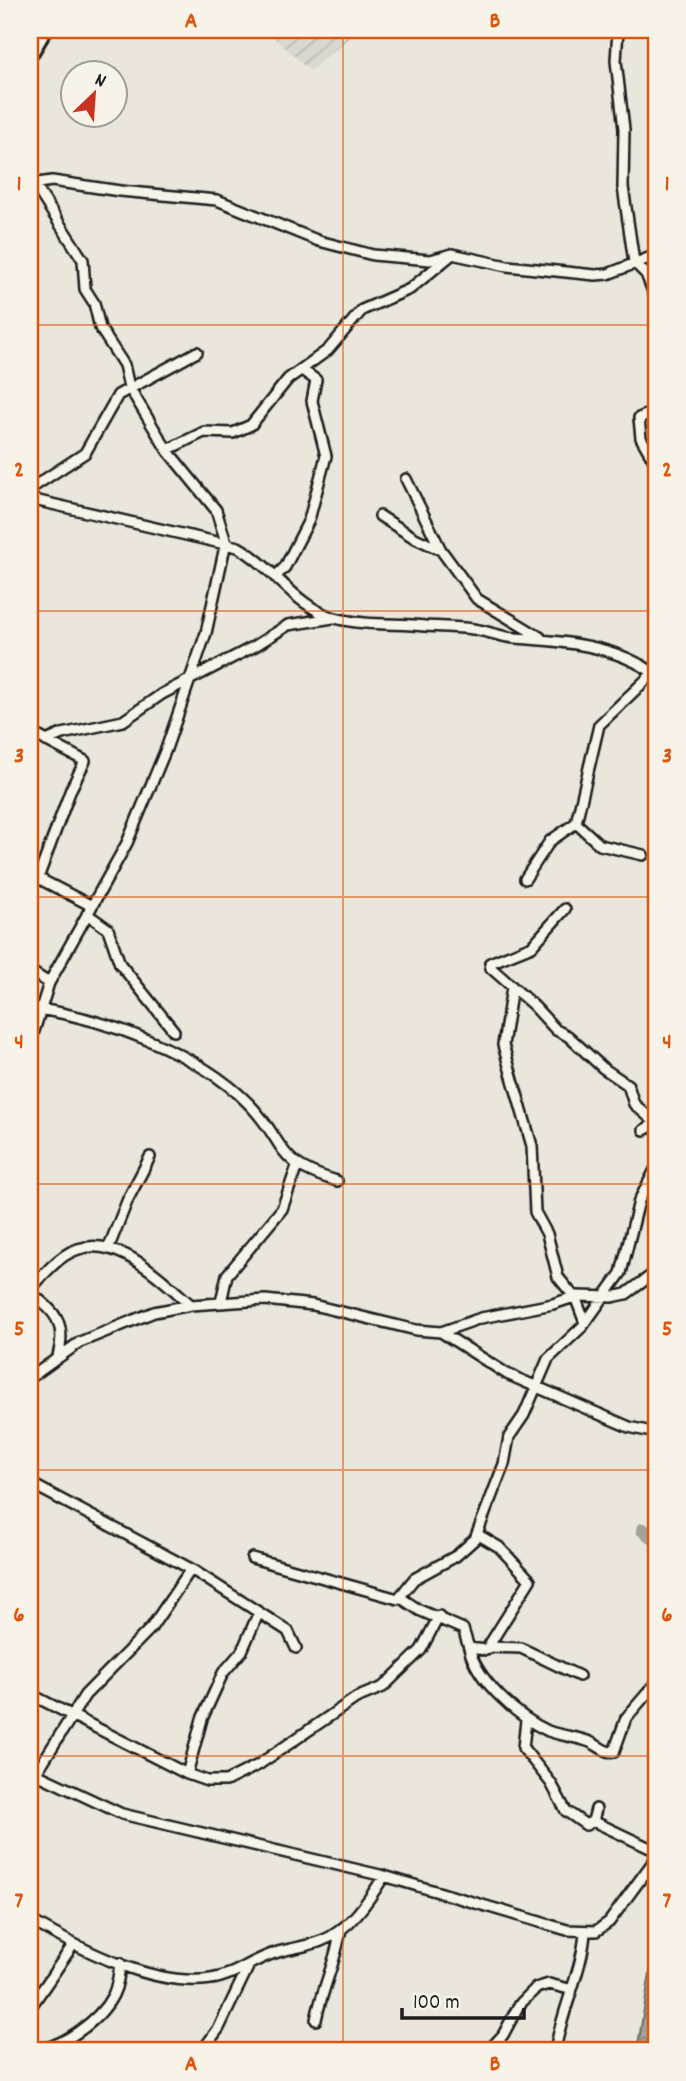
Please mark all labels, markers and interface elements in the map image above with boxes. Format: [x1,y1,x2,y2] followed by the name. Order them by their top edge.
[185,6,197,39] text: A
[490,6,501,39] text: B
[60,60,130,130] north arrow
[90,68,110,96] text: N
[16,169,22,202] text: 1
[664,169,670,202] text: 1
[14,455,24,488] text: 2
[662,455,672,488] text: 2
[14,741,24,774] text: 3
[662,741,672,774] text: 3
[14,1027,24,1060] text: 4
[662,1027,672,1060] text: 4
[14,1314,24,1347] text: 5
[662,1314,672,1347] text: 5
[13,1600,25,1633] text: 6
[661,1600,673,1633] text: 6
[15,1886,24,1919] text: 7
[663,1886,672,1919] text: 7
[402,1976,525,2020] scale bar
[413,1989,460,2019] text: 100 m
[185,2049,197,2081] text: A
[490,2049,501,2081] text: B

